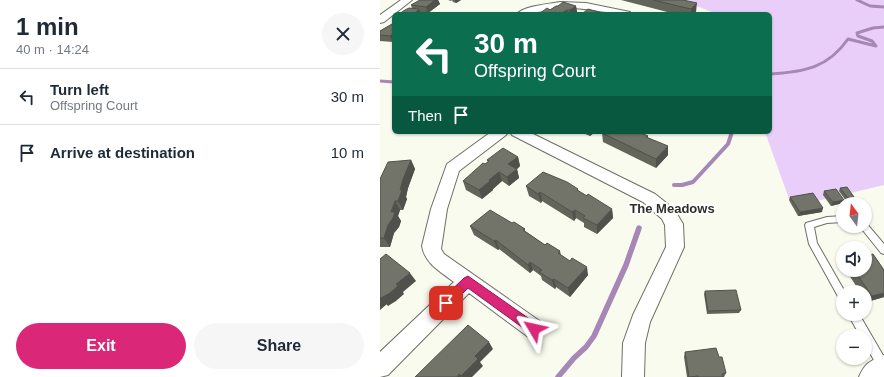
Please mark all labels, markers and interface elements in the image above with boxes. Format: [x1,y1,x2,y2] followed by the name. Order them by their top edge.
[16,13,79,40] text: 1 min
[322,13,364,55] button: close
[408,28,460,80] icon: left
[474,28,538,59] text: 30 m
[16,42,89,57] text: 40 m · 14:24
[474,61,596,81] text: Offspring Court
[50,81,109,98] text: Turn left
[16,86,38,108] icon: left
[331,88,364,105] text: 30 m
[50,98,138,113] text: Offspring Court
[450,104,472,126] icon: arrive
[408,107,442,124] text: Then
[16,142,38,164] icon: arrive
[50,144,195,161] text: Arrive at destination
[331,144,364,161] text: 10 m
[836,197,872,233] north arrow
[836,197,872,365] map controls
[629,201,715,216] district label: The Meadows
[836,241,872,277] button: sound
[836,285,872,321] button: +
[429,286,463,320] pin
[435,292,457,314] icon: arrive
[513,308,555,350] position arrow
[16,323,186,369] button: Exit
[194,323,364,369] button: Share
[836,329,872,365] button: −

